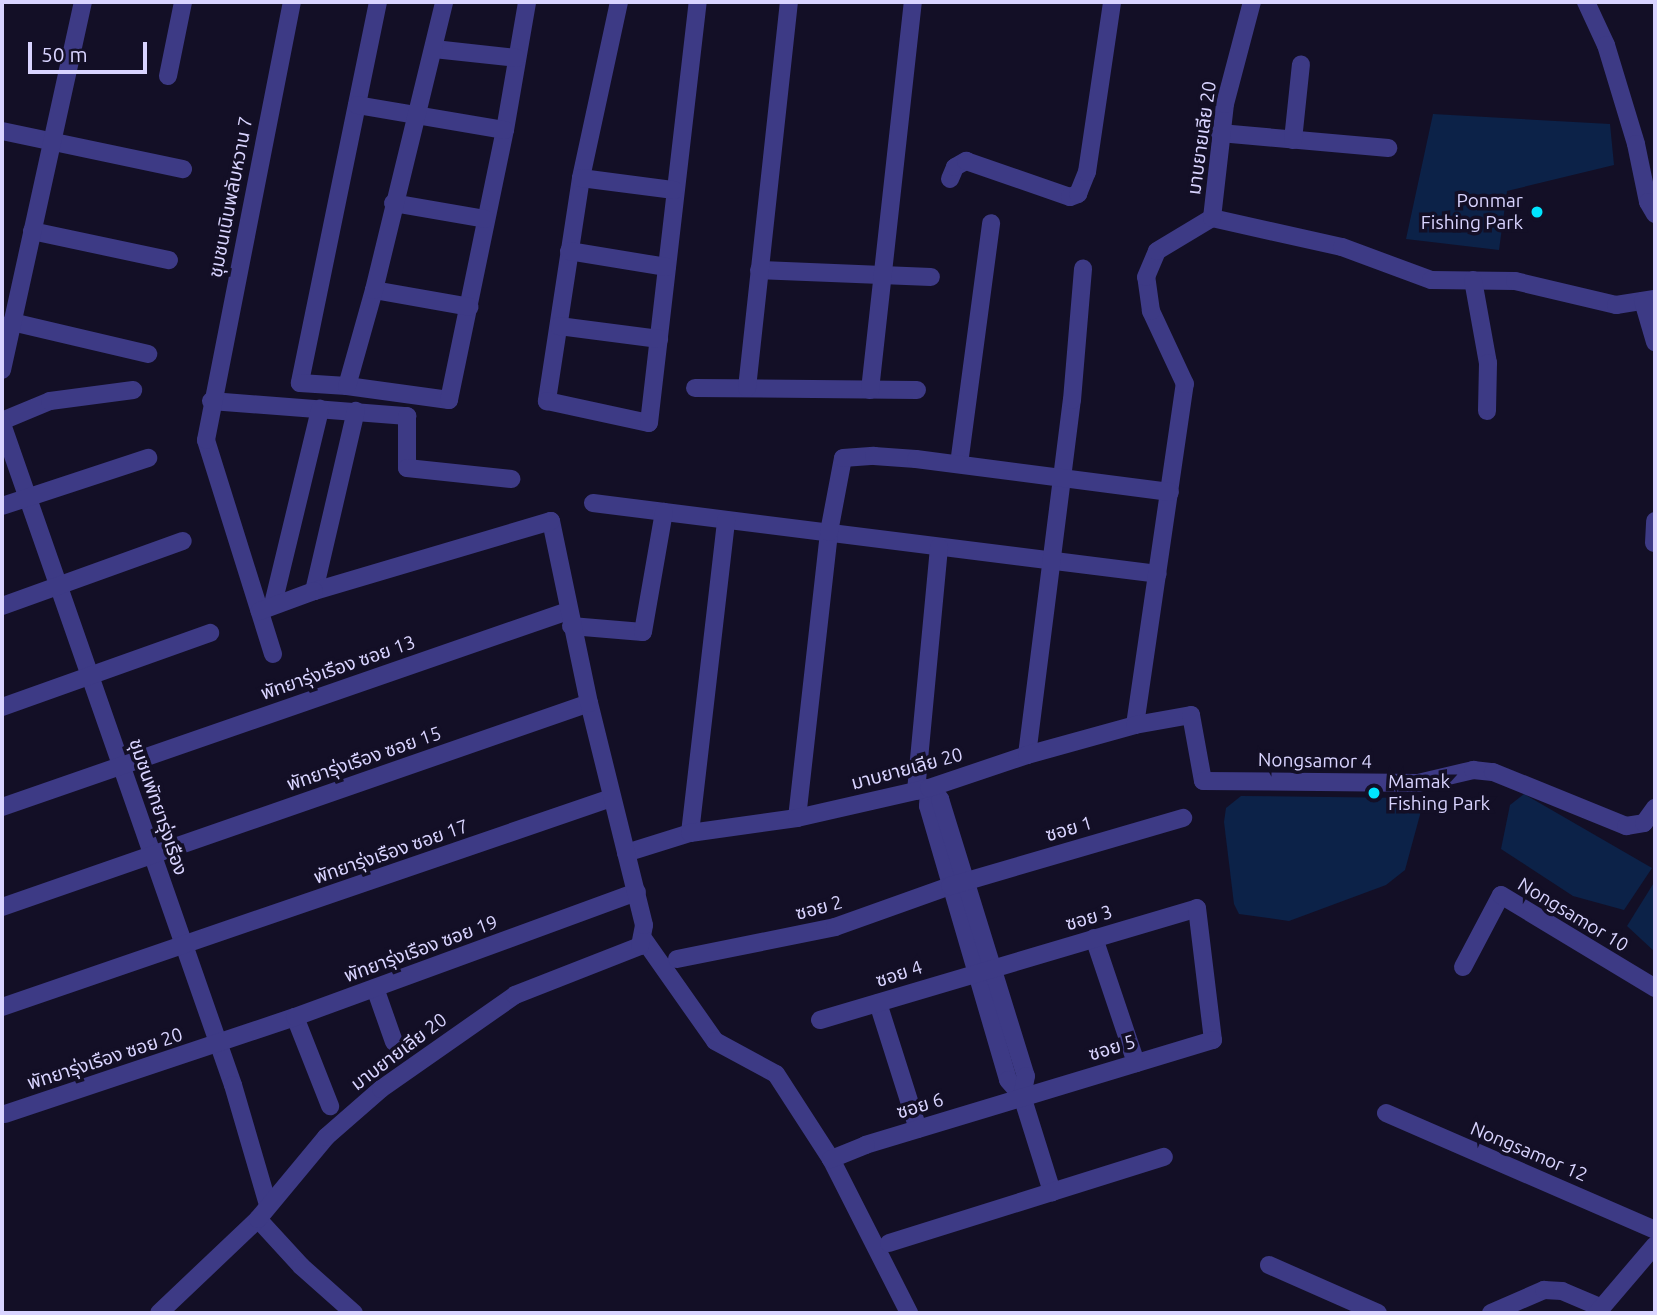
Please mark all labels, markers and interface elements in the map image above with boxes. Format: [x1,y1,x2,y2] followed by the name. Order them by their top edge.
[32,28,150,72] scale bar
[41,42,88,66] text: 50 m
[1183,80,1221,196] street label: มาบยายเลีย 20
[204,115,258,279] street label: ชุมชนเนินพลับหวาน 7
[1421,190,1523,234] place label: Ponmar Fishing Park
[1529,204,1545,220] marker: Ponmar Fishing Park
[258,631,418,705] street label: พัทยารุ่งเรือง ซอย 13
[284,722,444,796] street label: พัทยารุ่งเรือง ซอย 15
[124,736,192,878] street label: ชุมชนพัทยารุ่งเรือง
[849,743,965,795] street label: มาบยายเลีย 20
[1258,749,1372,773] street label: Nongsamor 4
[1388,771,1490,815] place label: Mamak Fishing Park
[1366,785,1382,801] marker: Mamak Fishing Park
[1043,811,1095,847] street label: ซอย 1
[311,815,471,889] street label: พัทยารุ่งเรือง ซอย 17
[1514,873,1632,957] street label: Nongsamor 10
[793,891,845,925] street label: ซอย 2
[1063,900,1115,936] street label: ซอย 3
[341,911,501,987] street label: พัทยารุ่งเรือง ซอย 19
[873,956,925,992] street label: ซอย 4
[346,1008,452,1096] street label: มาบยายเลีย 20
[24,1023,186,1095] street label: พัทยารุ่งเรือง ซอย 20
[1086,1030,1138,1066] street label: ซอย 5
[894,1088,946,1124] street label: ซอย 6
[1467,1117,1591,1187] street label: Nongsamor 12

